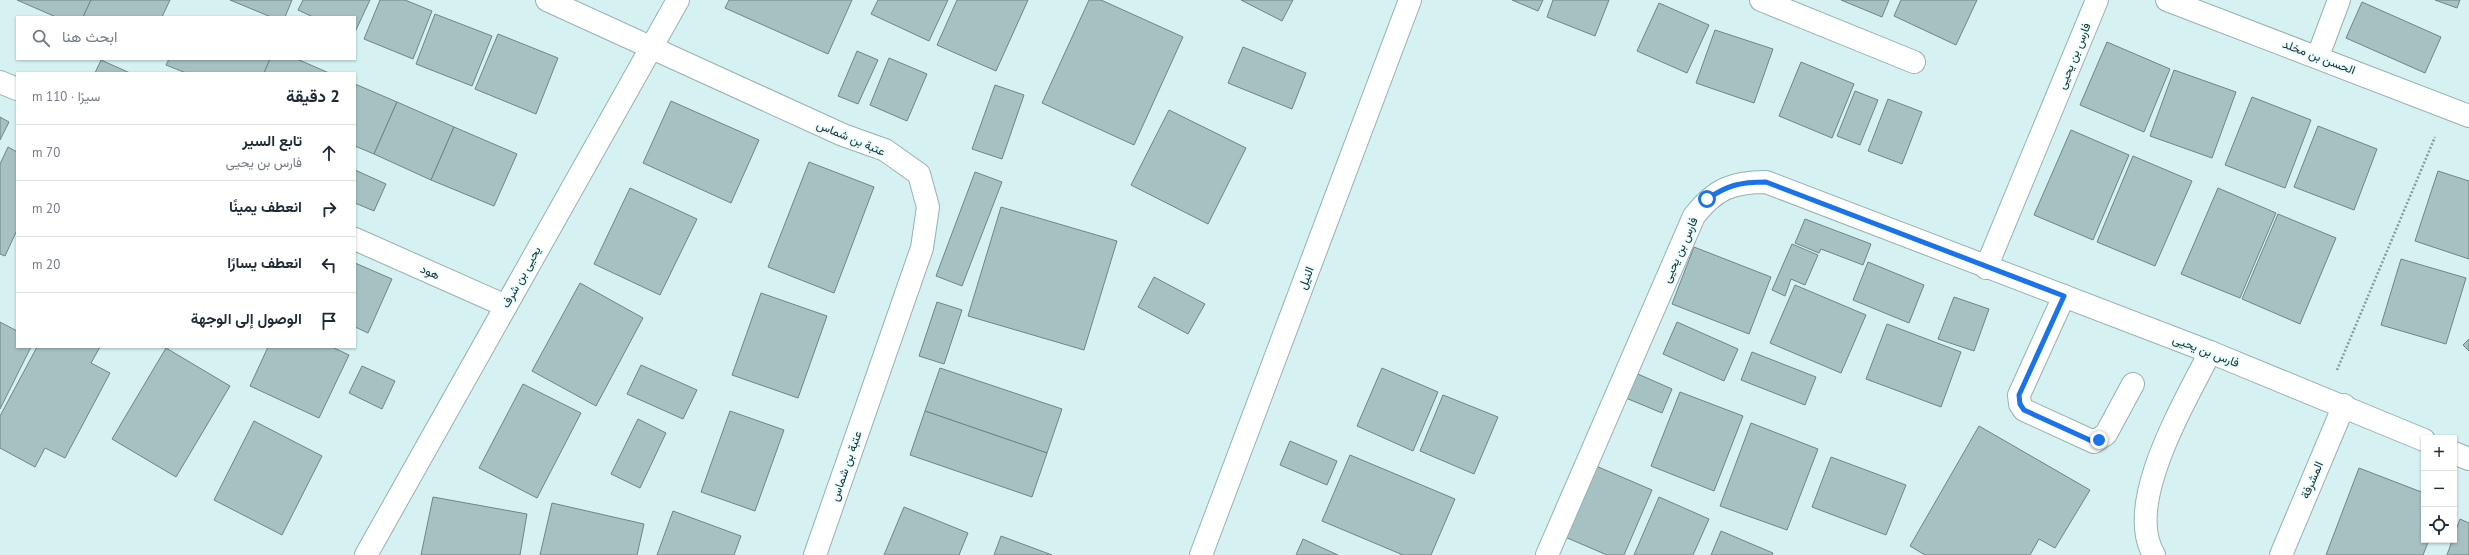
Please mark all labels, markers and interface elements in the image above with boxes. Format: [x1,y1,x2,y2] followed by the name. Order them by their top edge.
[16,16,356,60] search box
[2053,20,2095,92] street label: فارس بن يحيى
[30,27,52,49] icon: search
[62,27,117,46] text: ابحث هنا
[2280,36,2358,78] street label: الحسن بن مخلد
[286,85,340,107] text: 2 دقيقة
[32,88,100,105] text: سيرًا · 110 m
[814,116,888,160] street label: عتبة بن شماس
[242,131,302,150] text: تابع السير
[318,142,340,164] icon: ahead
[32,144,60,161] text: 70 m
[226,154,302,171] text: فارس بن يحيى
[1698,190,1716,208] route start
[229,197,302,216] text: انعطف يمينًا
[318,198,340,220] icon: right
[32,200,60,217] text: 20 m
[1658,215,1702,285] street label: فارس بن يحيى
[498,243,545,311] street label: يحيى بن شرف
[227,253,302,272] text: انعطف يسارًا
[318,254,340,276] icon: left
[32,256,60,273] text: 20 m
[418,261,442,283] street label: هود
[1294,264,1318,292] street label: النيل
[191,309,302,328] text: الوصول إلى الوجهة
[318,310,340,332] icon: arrive
[2170,331,2242,371] street label: فارس بن يحيى
[827,429,865,503] street label: عتبة بن شماس
[2090,431,2108,449] route end
[2421,435,2457,543] map controls
[2421,435,2457,471] button: +
[2297,459,2327,501] street label: المشرفة
[2421,471,2457,507] button: −
[2421,507,2457,543] button: locate

